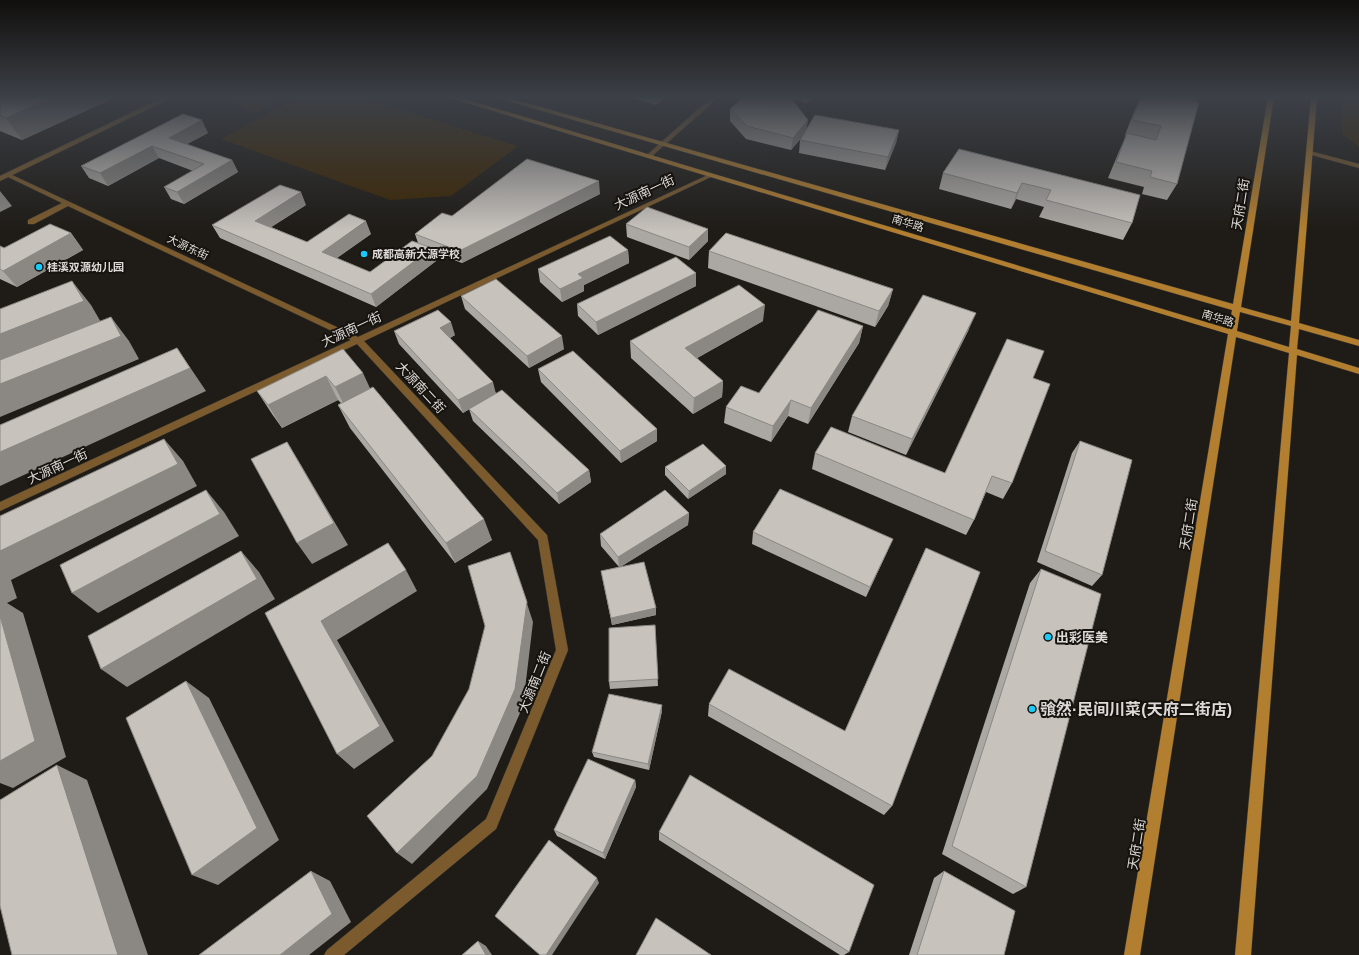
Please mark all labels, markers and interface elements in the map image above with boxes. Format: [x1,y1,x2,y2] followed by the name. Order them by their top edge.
[612,172,677,213] street label: 大源南一街
[1229,177,1252,231] street label: 天府二街
[890,212,926,234] street label: 南华路
[166,232,210,262] street label: 大源东街
[372,248,460,260] place label: 成都高新大源学校
[359,249,369,259] marker: 成都高新大源学校
[47,261,124,273] place label: 桂溪双源幼儿园
[34,262,44,272] marker: 桂溪双源幼儿园
[1200,307,1236,329] street label: 南华路
[319,309,384,350] street label: 大源南一街
[393,358,448,416] street label: 大源南二街
[25,446,90,487] street label: 大源南一街
[1177,497,1200,551] street label: 天府二街
[1056,630,1108,645] place label: 出彩医美
[1043,632,1053,642] marker: 出彩医美
[515,649,554,715] street label: 大源南二街
[1040,700,1232,718] place label: 飸然·民间川菜(天府二街店)
[1027,704,1037,714] marker: 飸然·民间川菜(天府二街店)
[1125,817,1148,871] street label: 天府二街

